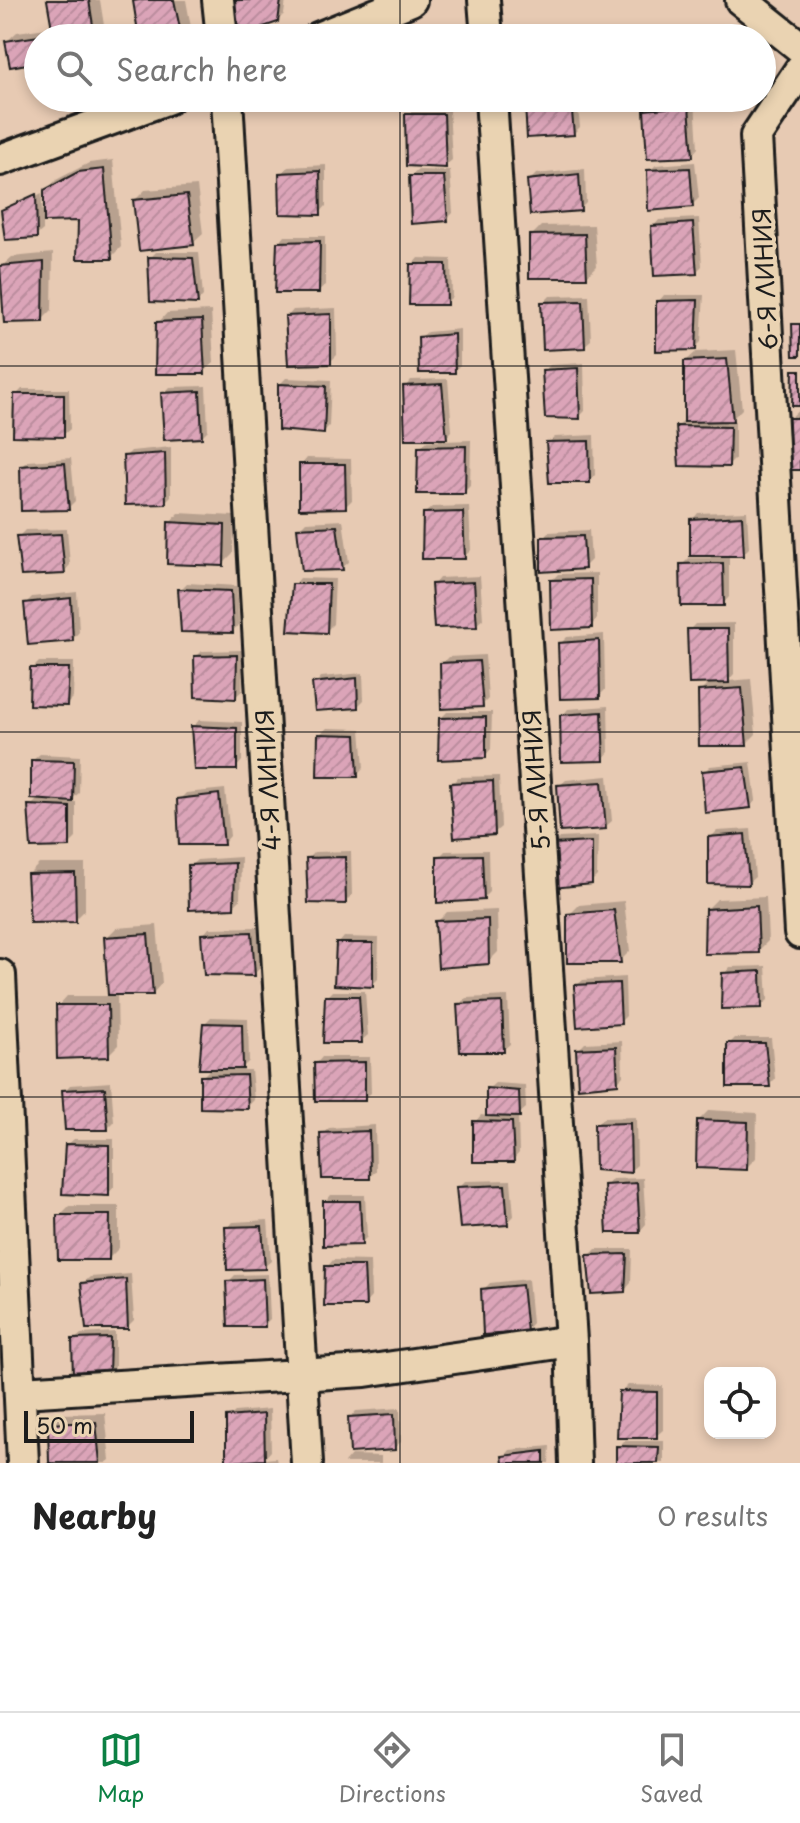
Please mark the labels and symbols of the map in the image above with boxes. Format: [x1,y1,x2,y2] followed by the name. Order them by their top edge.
[742,207,786,351] street label: 6-Я ЛИНИЯ
[245,708,289,852] street label: 4-Я ЛИНИЯ
[512,708,558,852] street label: 5-Я ЛИНИЯ
[24,1407,194,1443] scale bar

